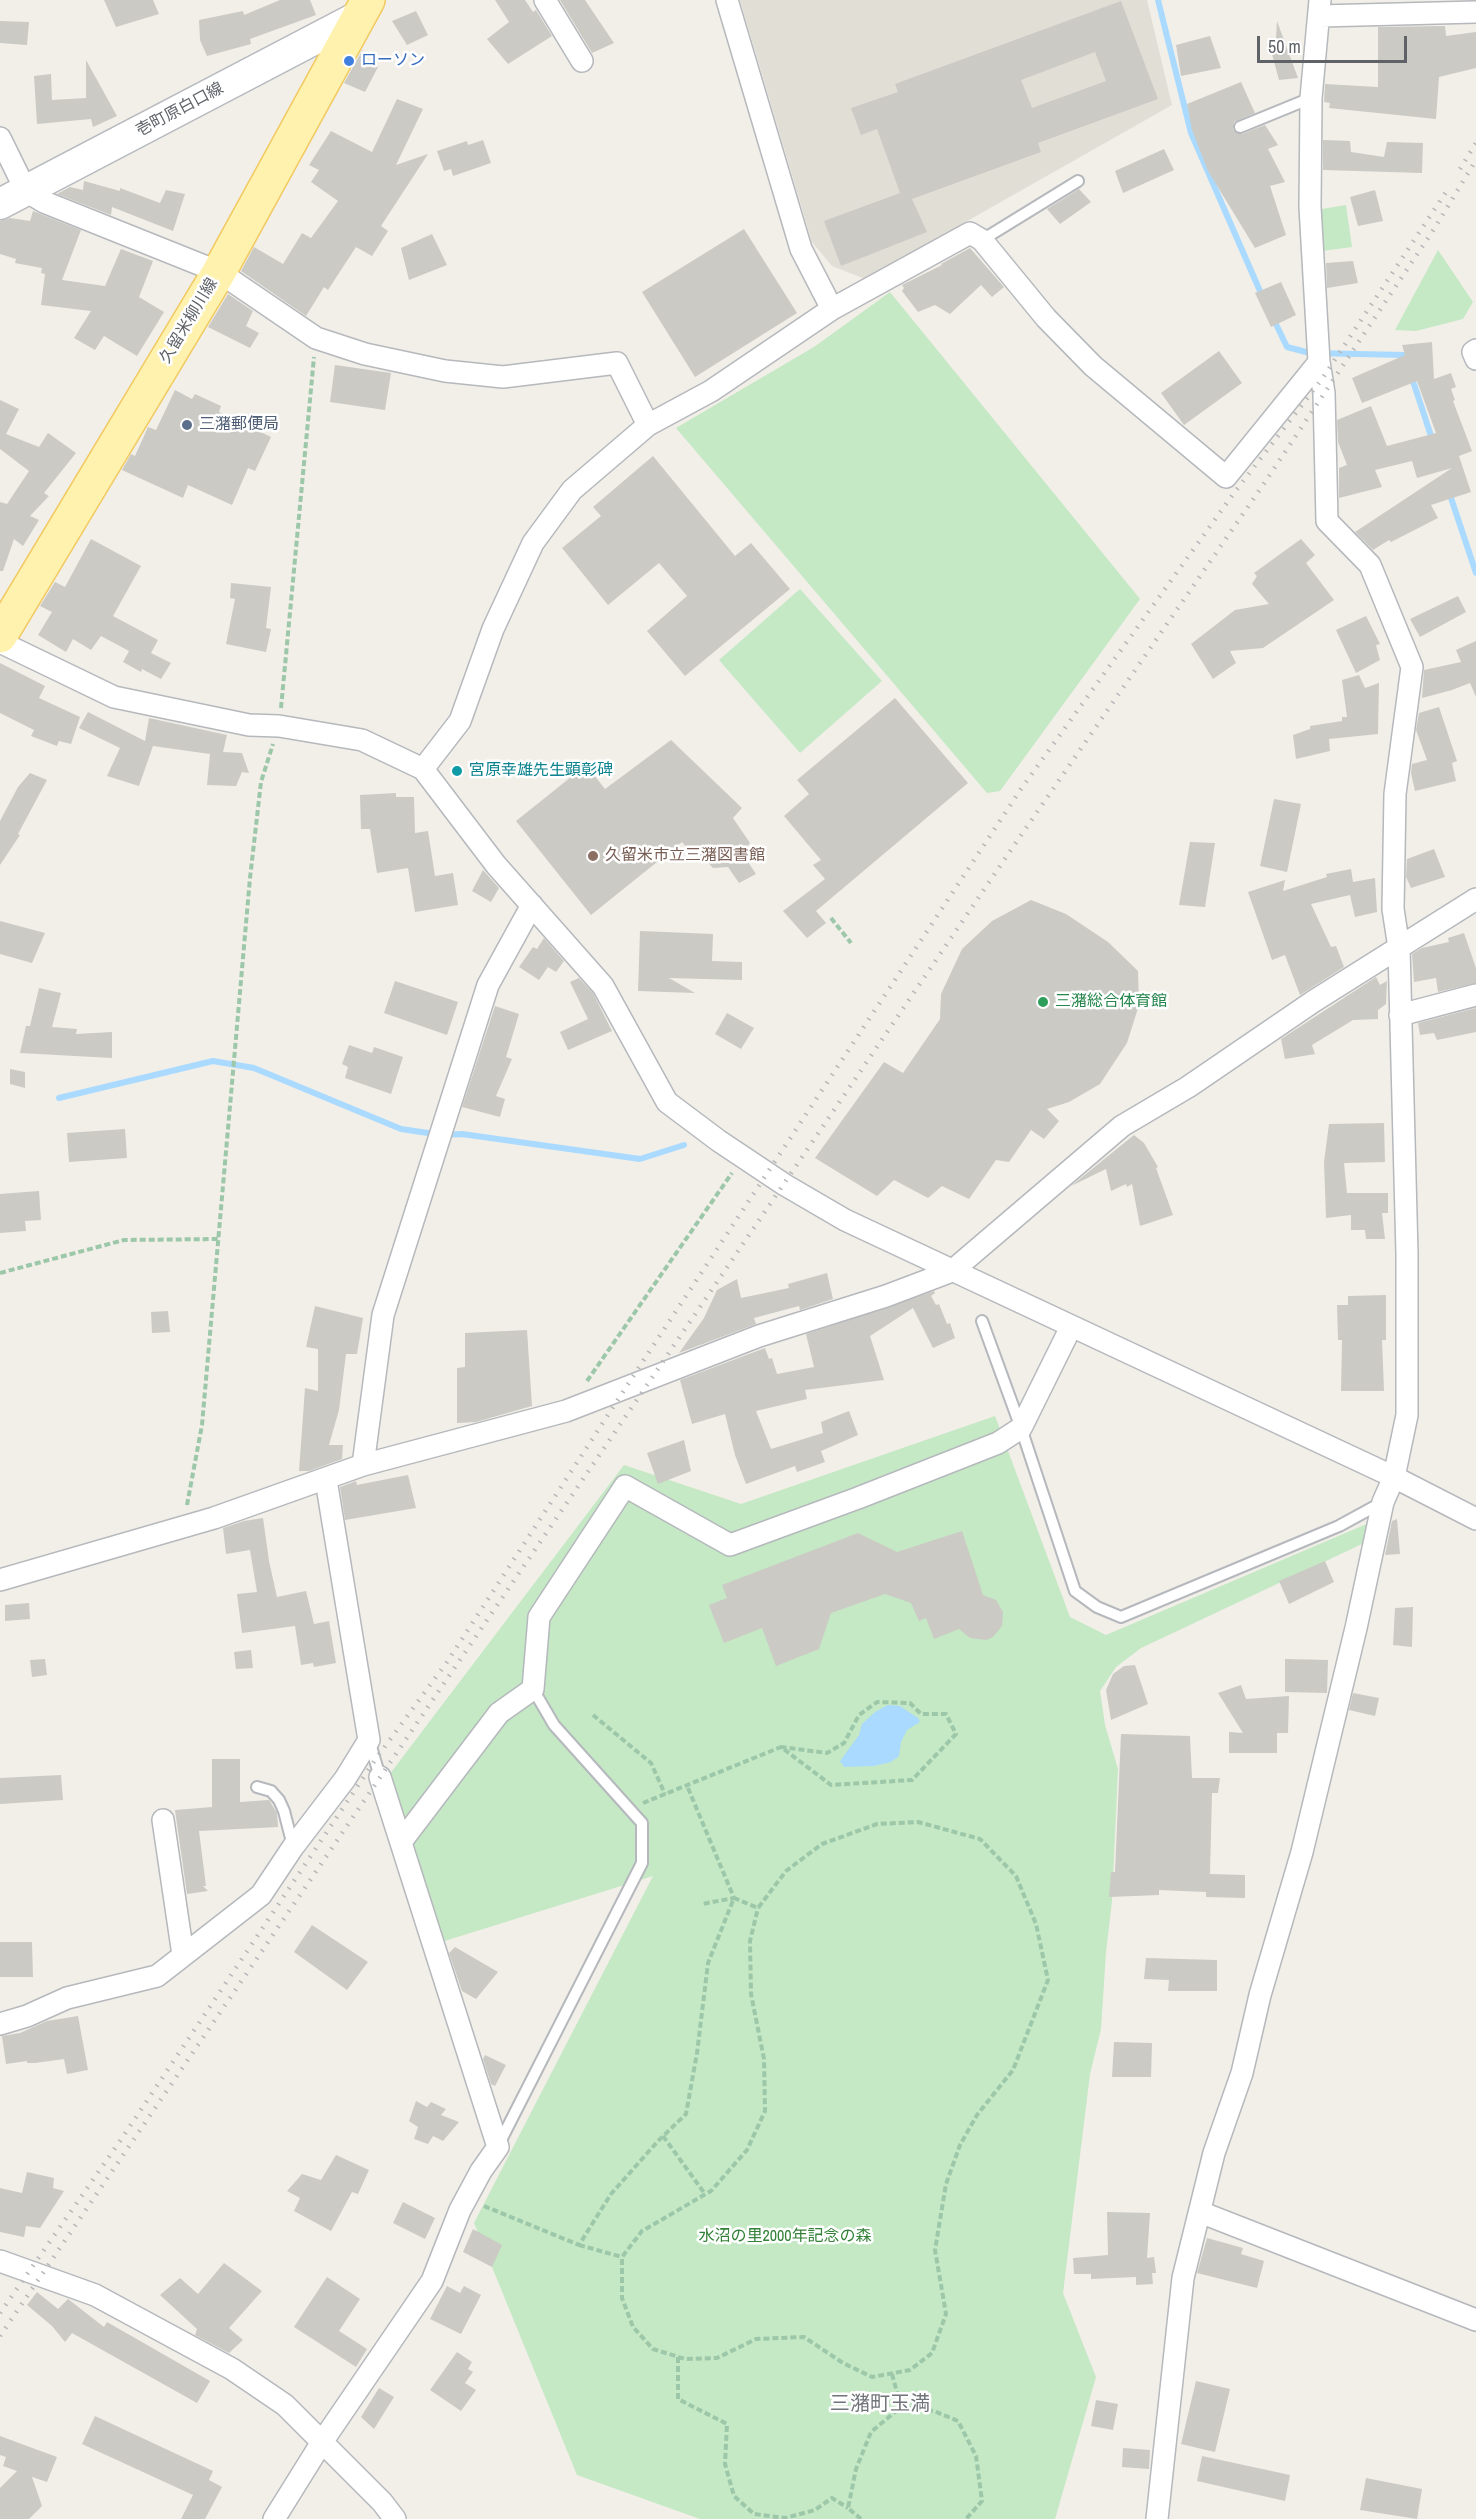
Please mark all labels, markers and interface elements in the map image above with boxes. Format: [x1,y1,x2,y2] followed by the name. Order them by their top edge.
[1260,24,1410,62] scale bar
[1268,34,1301,59] text: 50 m
[361,51,425,71] place label: ローソン
[342,54,356,68] marker: ローソン
[133,79,227,141] street label: 壱町原白口線
[156,275,222,367] street label: 久留米柳川線
[199,415,279,435] place label: 三潴郵便局
[180,418,194,432] marker: 三潴郵便局
[469,761,613,781] place label: 宮原幸雄先生顕彰碑
[450,764,464,778] marker: 宮原幸雄先生顕彰碑
[605,846,765,866] place label: 久留米市立三潴図書館
[586,849,600,863] marker: 久留米市立三潴図書館
[1055,992,1167,1012] place label: 三潴総合体育館
[1036,995,1050,1009] marker: 三潴総合体育館
[698,2227,872,2247] park label: 水沼の里2000年記念の森
[830,2393,930,2417] district label: 三潴町玉満

